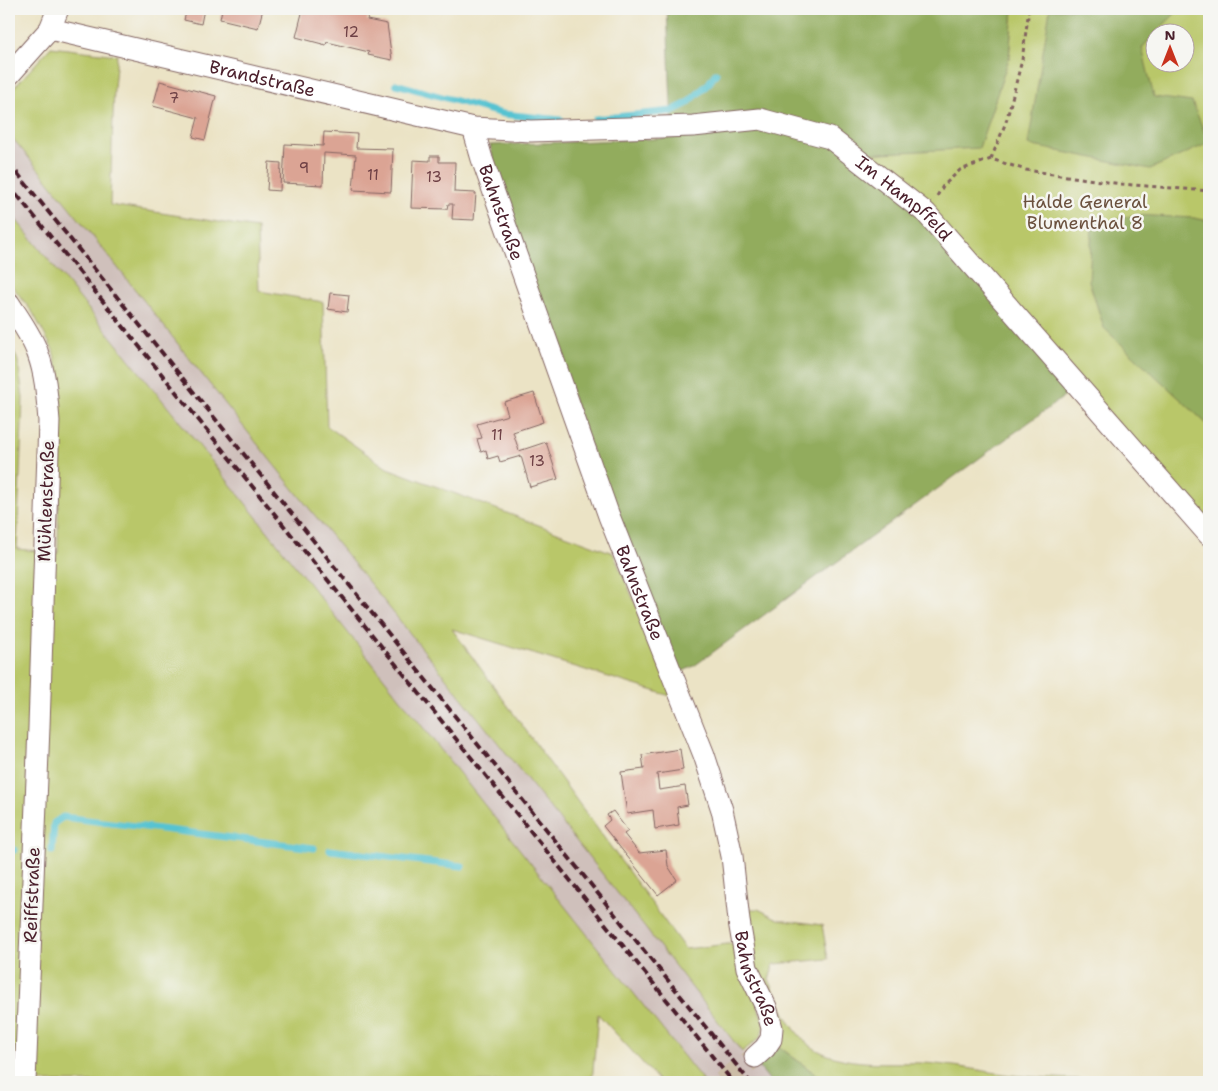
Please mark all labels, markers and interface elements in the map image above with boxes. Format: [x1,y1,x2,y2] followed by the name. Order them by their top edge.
[343,22,359,42] house number: 12
[1146,22,1196,72] north arrow
[1164,26,1176,44] text: N
[207,55,318,103] street label: Brandstraße
[169,88,179,108] house number: 7
[851,150,957,246] street label: Im Hampffeld
[299,158,309,178] house number: 9
[473,161,529,264] street label: Bahnstraße
[367,165,379,185] house number: 11
[426,167,442,187] house number: 13
[1022,190,1148,235] park label: Halde General Blumenthal 8
[491,425,503,445] house number: 11
[32,440,60,562] street label: Mühlenstraße
[529,451,545,471] house number: 13
[610,542,669,644] street label: Bahnstraße
[18,846,46,944] street label: Reiffstraße
[729,929,783,1029] street label: Bahnstraße

